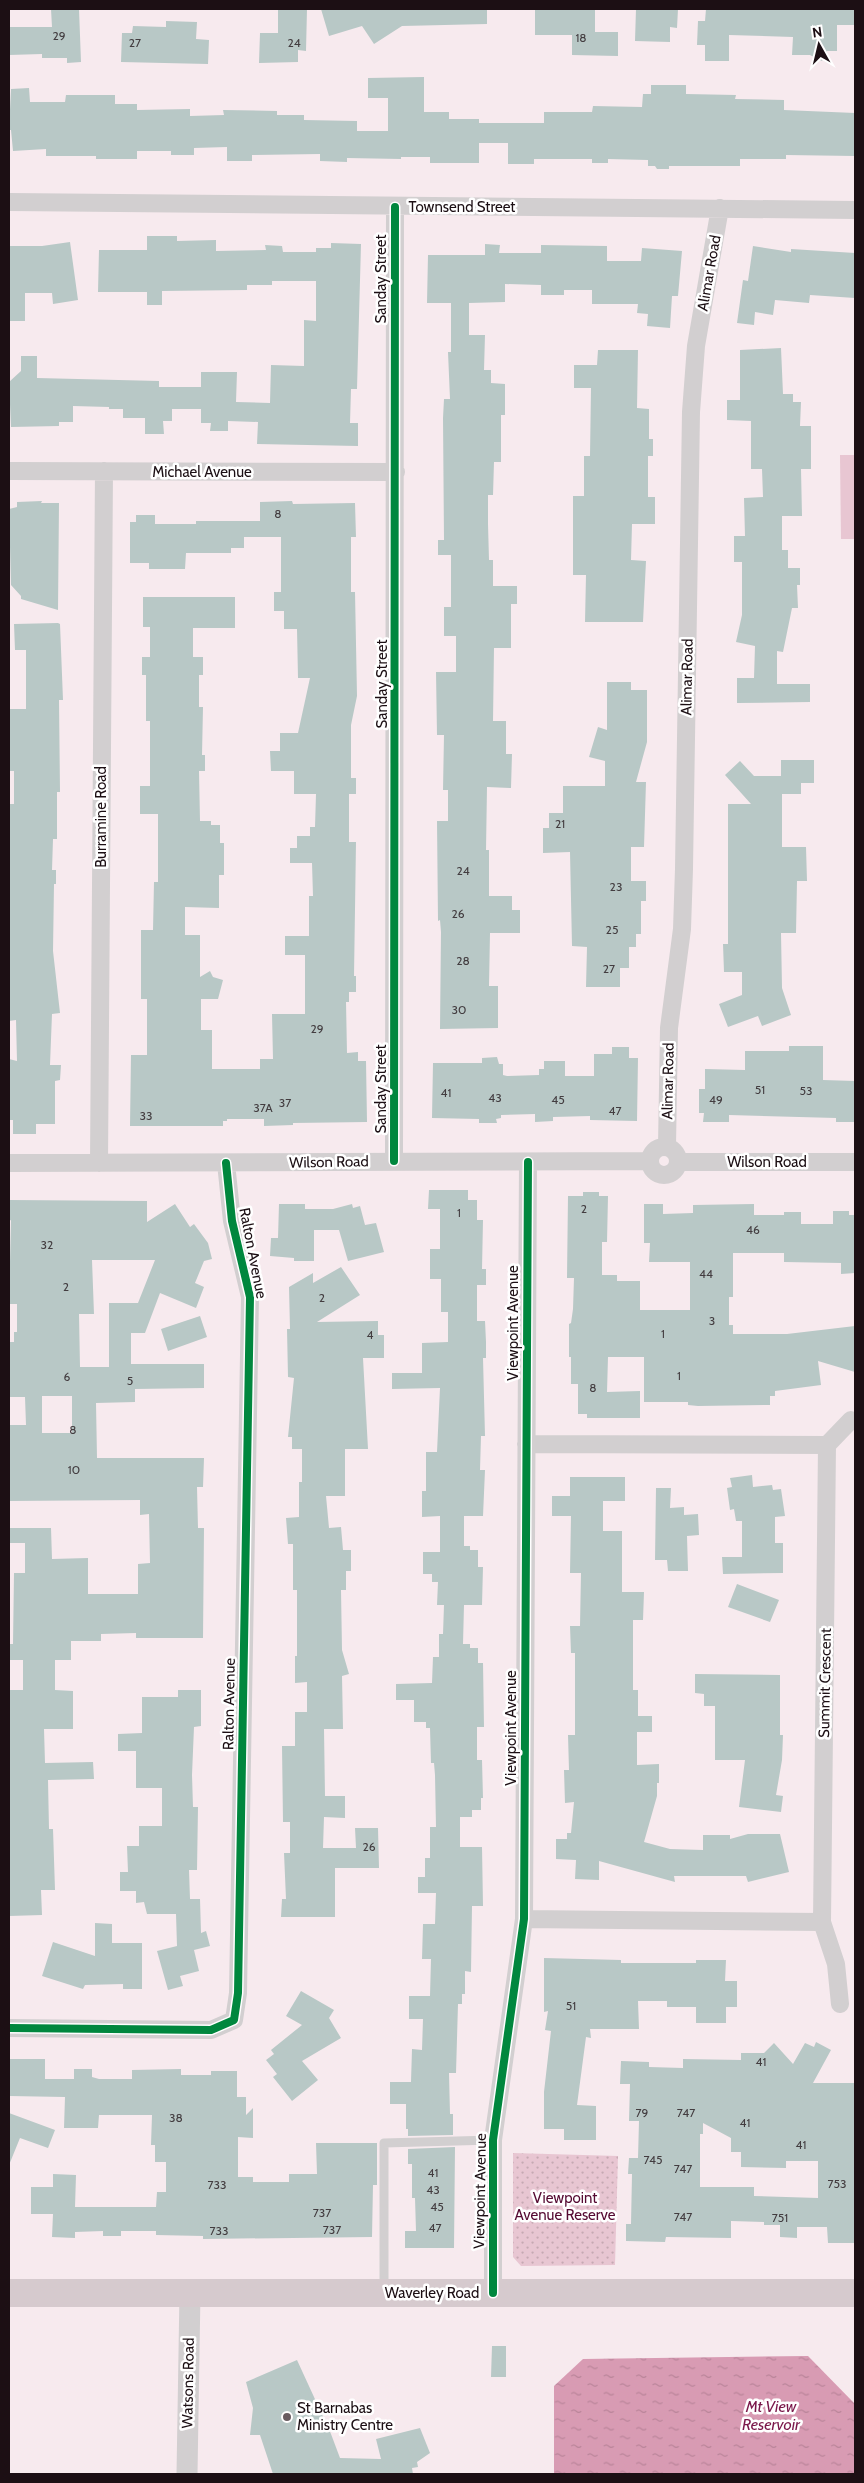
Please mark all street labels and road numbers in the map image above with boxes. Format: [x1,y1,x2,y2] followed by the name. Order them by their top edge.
[409,198,515,216] street label: Townsend Street
[372,234,390,324] street label: Sanday Street
[693,234,725,312] street label: Alimar Road
[152,463,252,481] street label: Michael Avenue
[677,638,697,716] street label: Alimar Road
[373,639,391,729] street label: Sanday Street
[92,766,110,868] street label: Burramine Road
[658,1042,678,1120] street label: Alimar Road
[372,1044,390,1134] street label: Sanday Street
[289,1152,369,1172] street label: Wilson Road
[727,1153,807,1171] street label: Wilson Road
[235,1206,271,1300] street label: Ralton Avenue
[504,1265,522,1381] street label: Viewpoint Avenue
[815,1628,835,1738] street label: Summit Crescent
[219,1657,239,1750] street label: Ralton Avenue
[502,1670,520,1786] street label: Viewpoint Avenue
[470,2133,490,2249] street label: Viewpoint Avenue
[385,2284,479,2302] street label: Waverley Road
[178,2338,198,2428] street label: Watsons Road

